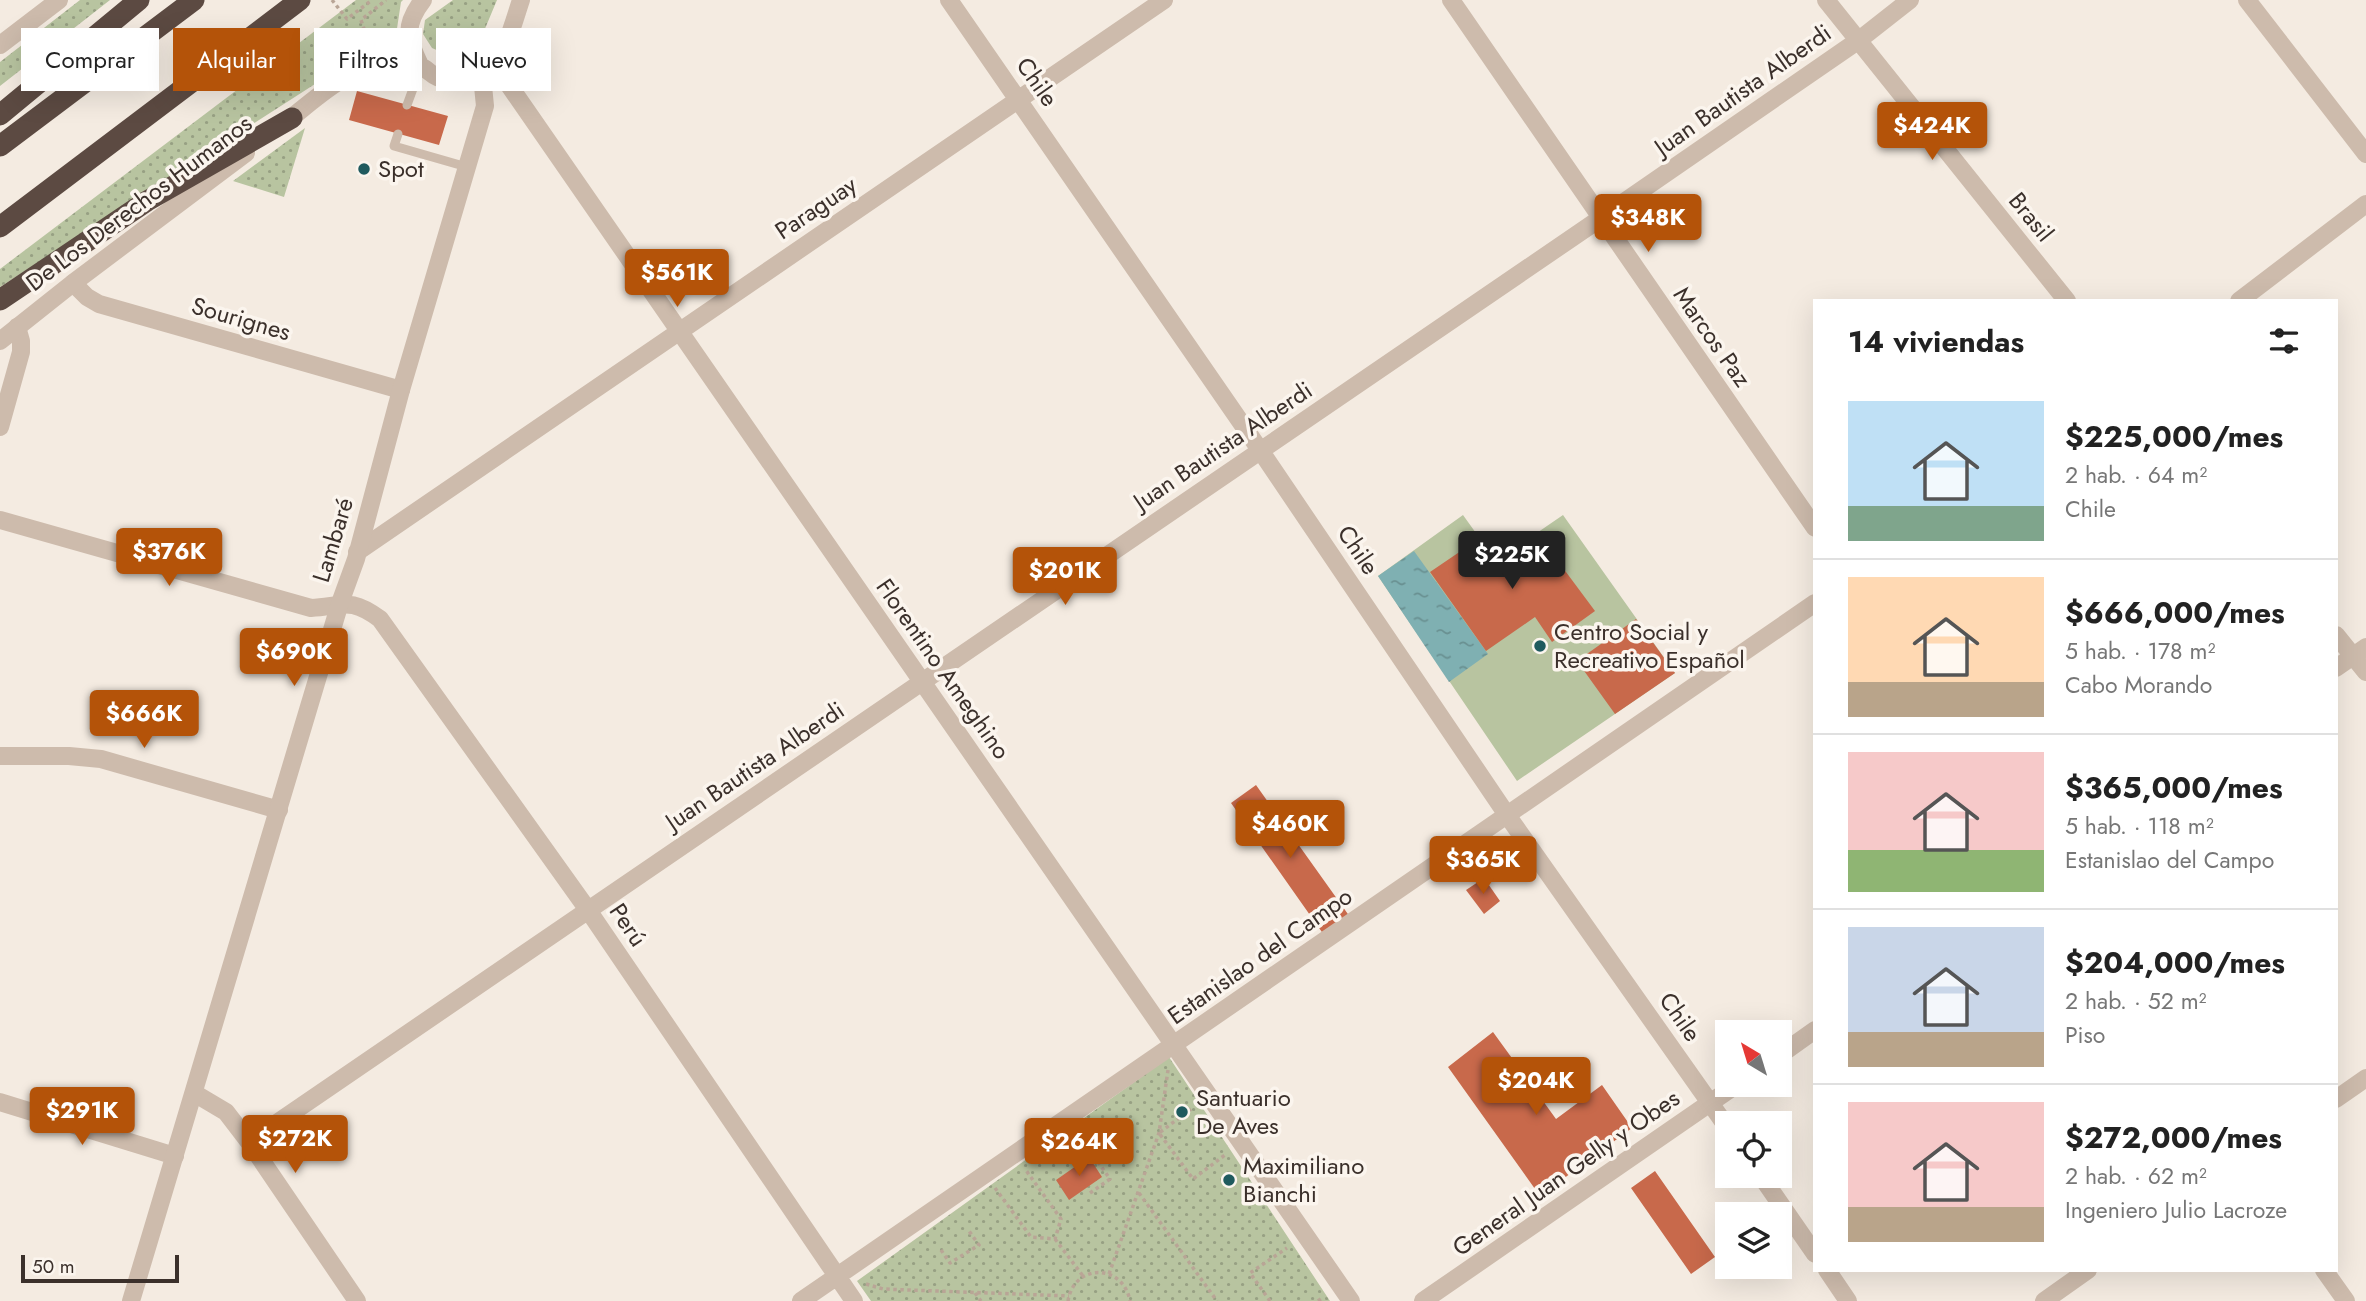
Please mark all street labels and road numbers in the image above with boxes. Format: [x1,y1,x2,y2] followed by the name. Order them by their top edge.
[1645,15,1838,166] street label: Juan Bautista Alberdi
[1008,50,1067,114] street label: Chile
[18,106,259,299] street label: De Los Derechos Humanos
[768,167,864,248] street label: Paraguay
[2001,184,2062,249] street label: Brasil
[1665,279,1760,394] street label: Marcos Paz
[187,288,295,349] street label: Sourignes
[1124,373,1319,520] street label: Juan Bautista Alberdi
[303,493,362,586] street label: Lambaré
[1329,518,1388,582] street label: Chile
[868,571,1019,766] street label: Florentino Ameghino
[656,693,851,840] street label: Juan Bautista Alberdi
[1160,879,1359,1033] street label: Estanislao del Campo
[601,896,656,953] street label: Perú
[1651,985,1710,1049] street label: Chile
[1445,1081,1686,1264] street label: General Juan Gelly y Obes

